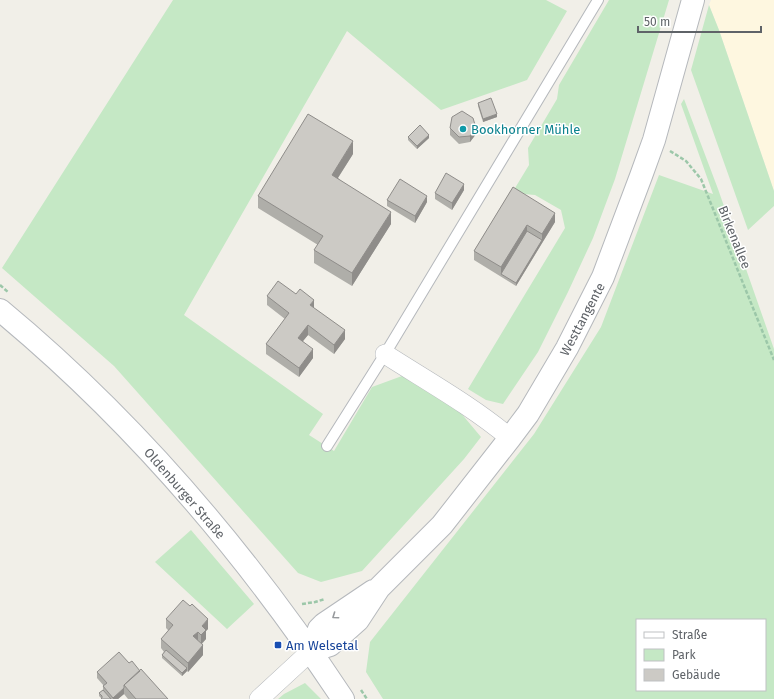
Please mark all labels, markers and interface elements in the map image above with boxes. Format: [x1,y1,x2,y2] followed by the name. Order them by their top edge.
[638,8,761,34] scale bar
[644,15,670,29] text: 50 m
[471,122,580,137] place label: Bookhorner Mühle
[458,124,468,134] marker: Bookhorner Mühle
[715,204,754,271] street label: Birkenallee
[557,280,608,358] street label: Westtangente
[141,445,228,542] street label: Oldenburger Straße
[332,612,339,619] one-way arrow
[636,619,766,691] legend
[672,628,707,642] text: Straße
[286,638,358,653] place label: Am Welsetal
[273,640,283,650] marker: Am Welsetal
[672,648,696,662] text: Park
[672,668,720,682] text: Gebäude

